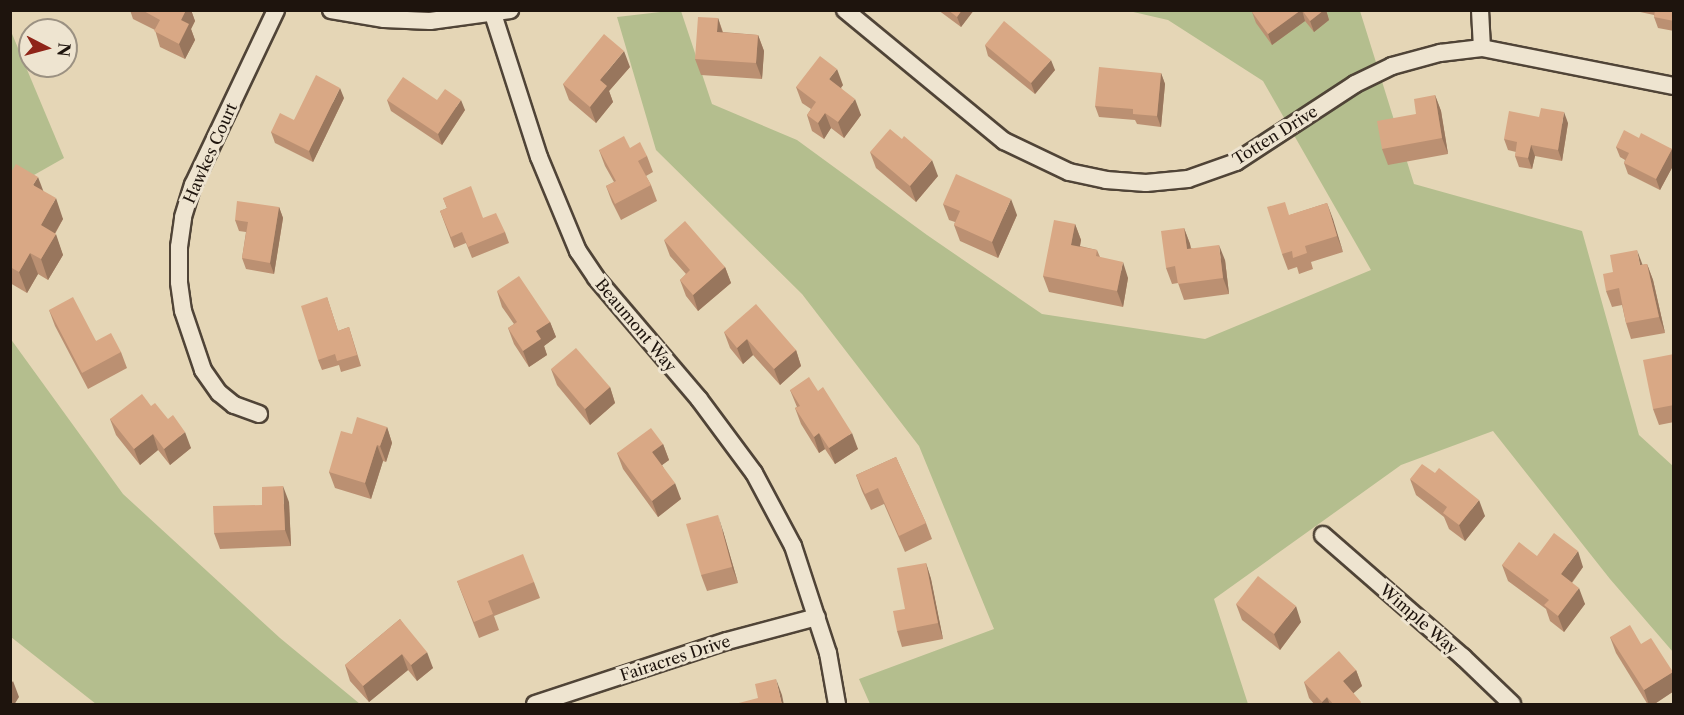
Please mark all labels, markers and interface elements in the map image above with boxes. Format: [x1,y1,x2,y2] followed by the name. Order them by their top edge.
[18,18,78,78] north arrow
[53,42,75,58] text: N
[179,100,241,206] street label: Hawkes Court
[1229,101,1321,169] street label: Totten Drive
[591,274,681,376] street label: Beaumont Way
[1376,580,1462,658] street label: Wimple Way
[617,631,733,685] street label: Fairacres Drive

